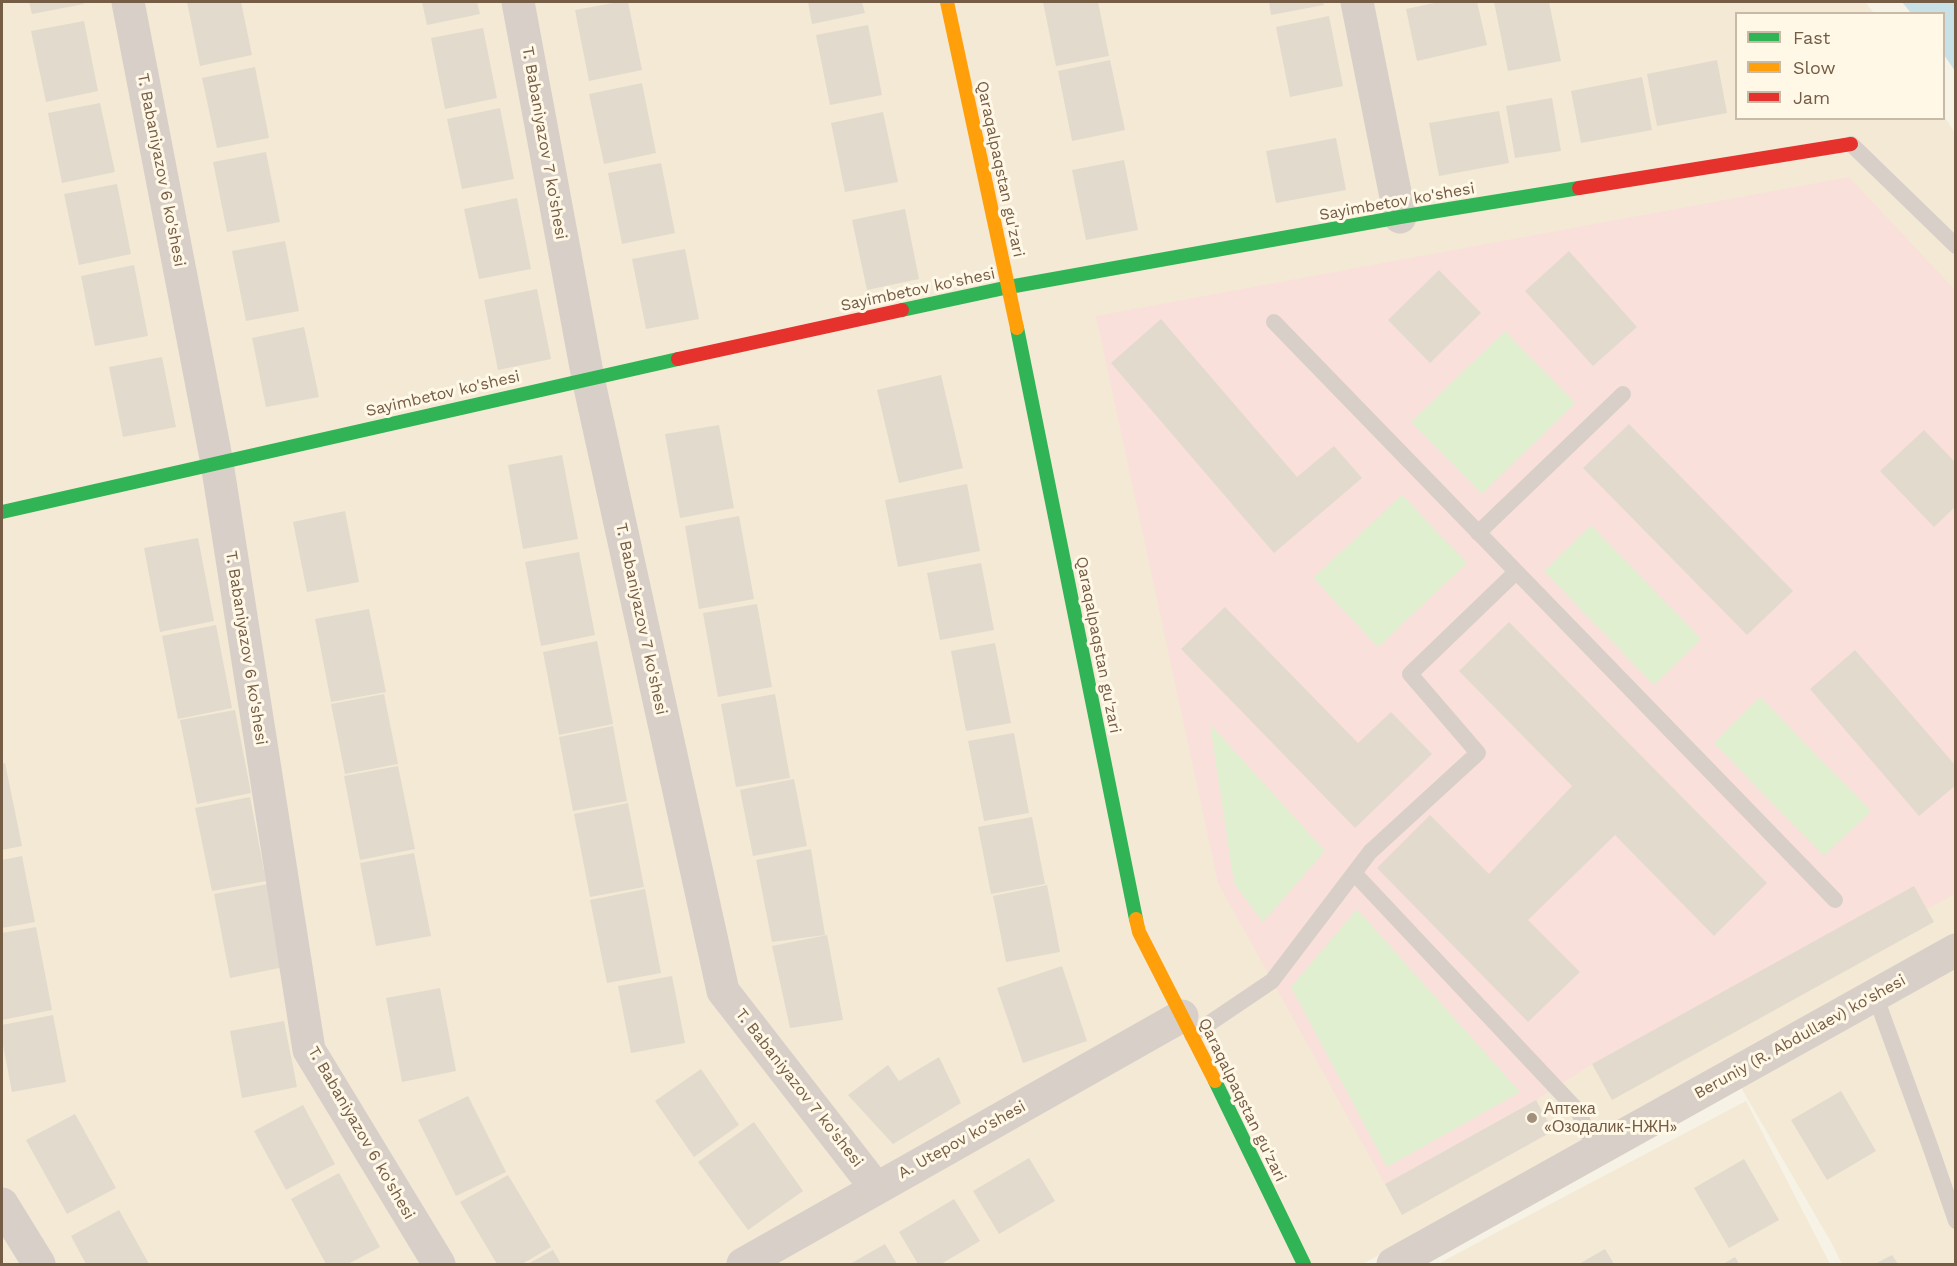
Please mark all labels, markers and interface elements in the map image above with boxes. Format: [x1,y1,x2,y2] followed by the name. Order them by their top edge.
[1735,12,1945,120] legend
[1793,27,1830,48] text: Fast
[518,45,570,241] street label: T. Babaniyazov 7 ko'shesi
[1793,57,1836,78] text: Slow
[133,72,189,268] street label: T. Babaniyazov 6 ko'shesi
[972,79,1028,259] street label: Qaraqalpaqstan gu'zari
[1793,87,1830,108] text: Jam
[1318,179,1476,225] street label: Sayimbetov ko'shesi
[839,264,997,316] street label: Sayimbetov ko'shesi
[364,367,522,421] street label: Sayimbetov ko'shesi
[611,521,671,717] street label: T. Babaniyazov 7 ko'shesi
[221,549,271,747] street label: T. Babaniyazov 6 ko'shesi
[1071,555,1125,735] street label: Qaraqalpaqstan gu'zari
[1691,971,1909,1103] street label: Beruniy (R. Abdullaev) ko'shesi
[731,1005,867,1171] street label: T. Babaniyazov 7 ko'shesi
[1194,1015,1290,1185] street label: Qaraqalpaqstan gu'zari
[304,1043,418,1223] street label: T. Babaniyazov 6 ko'shesi
[895,1097,1029,1183] street label: A. Utepov ko'shesi
[1544,1099,1677,1137] place label: Аптека «Озодалик-НЖН»
[1525,1111,1539,1125] marker: Аптека «Озодалик-НЖН»

